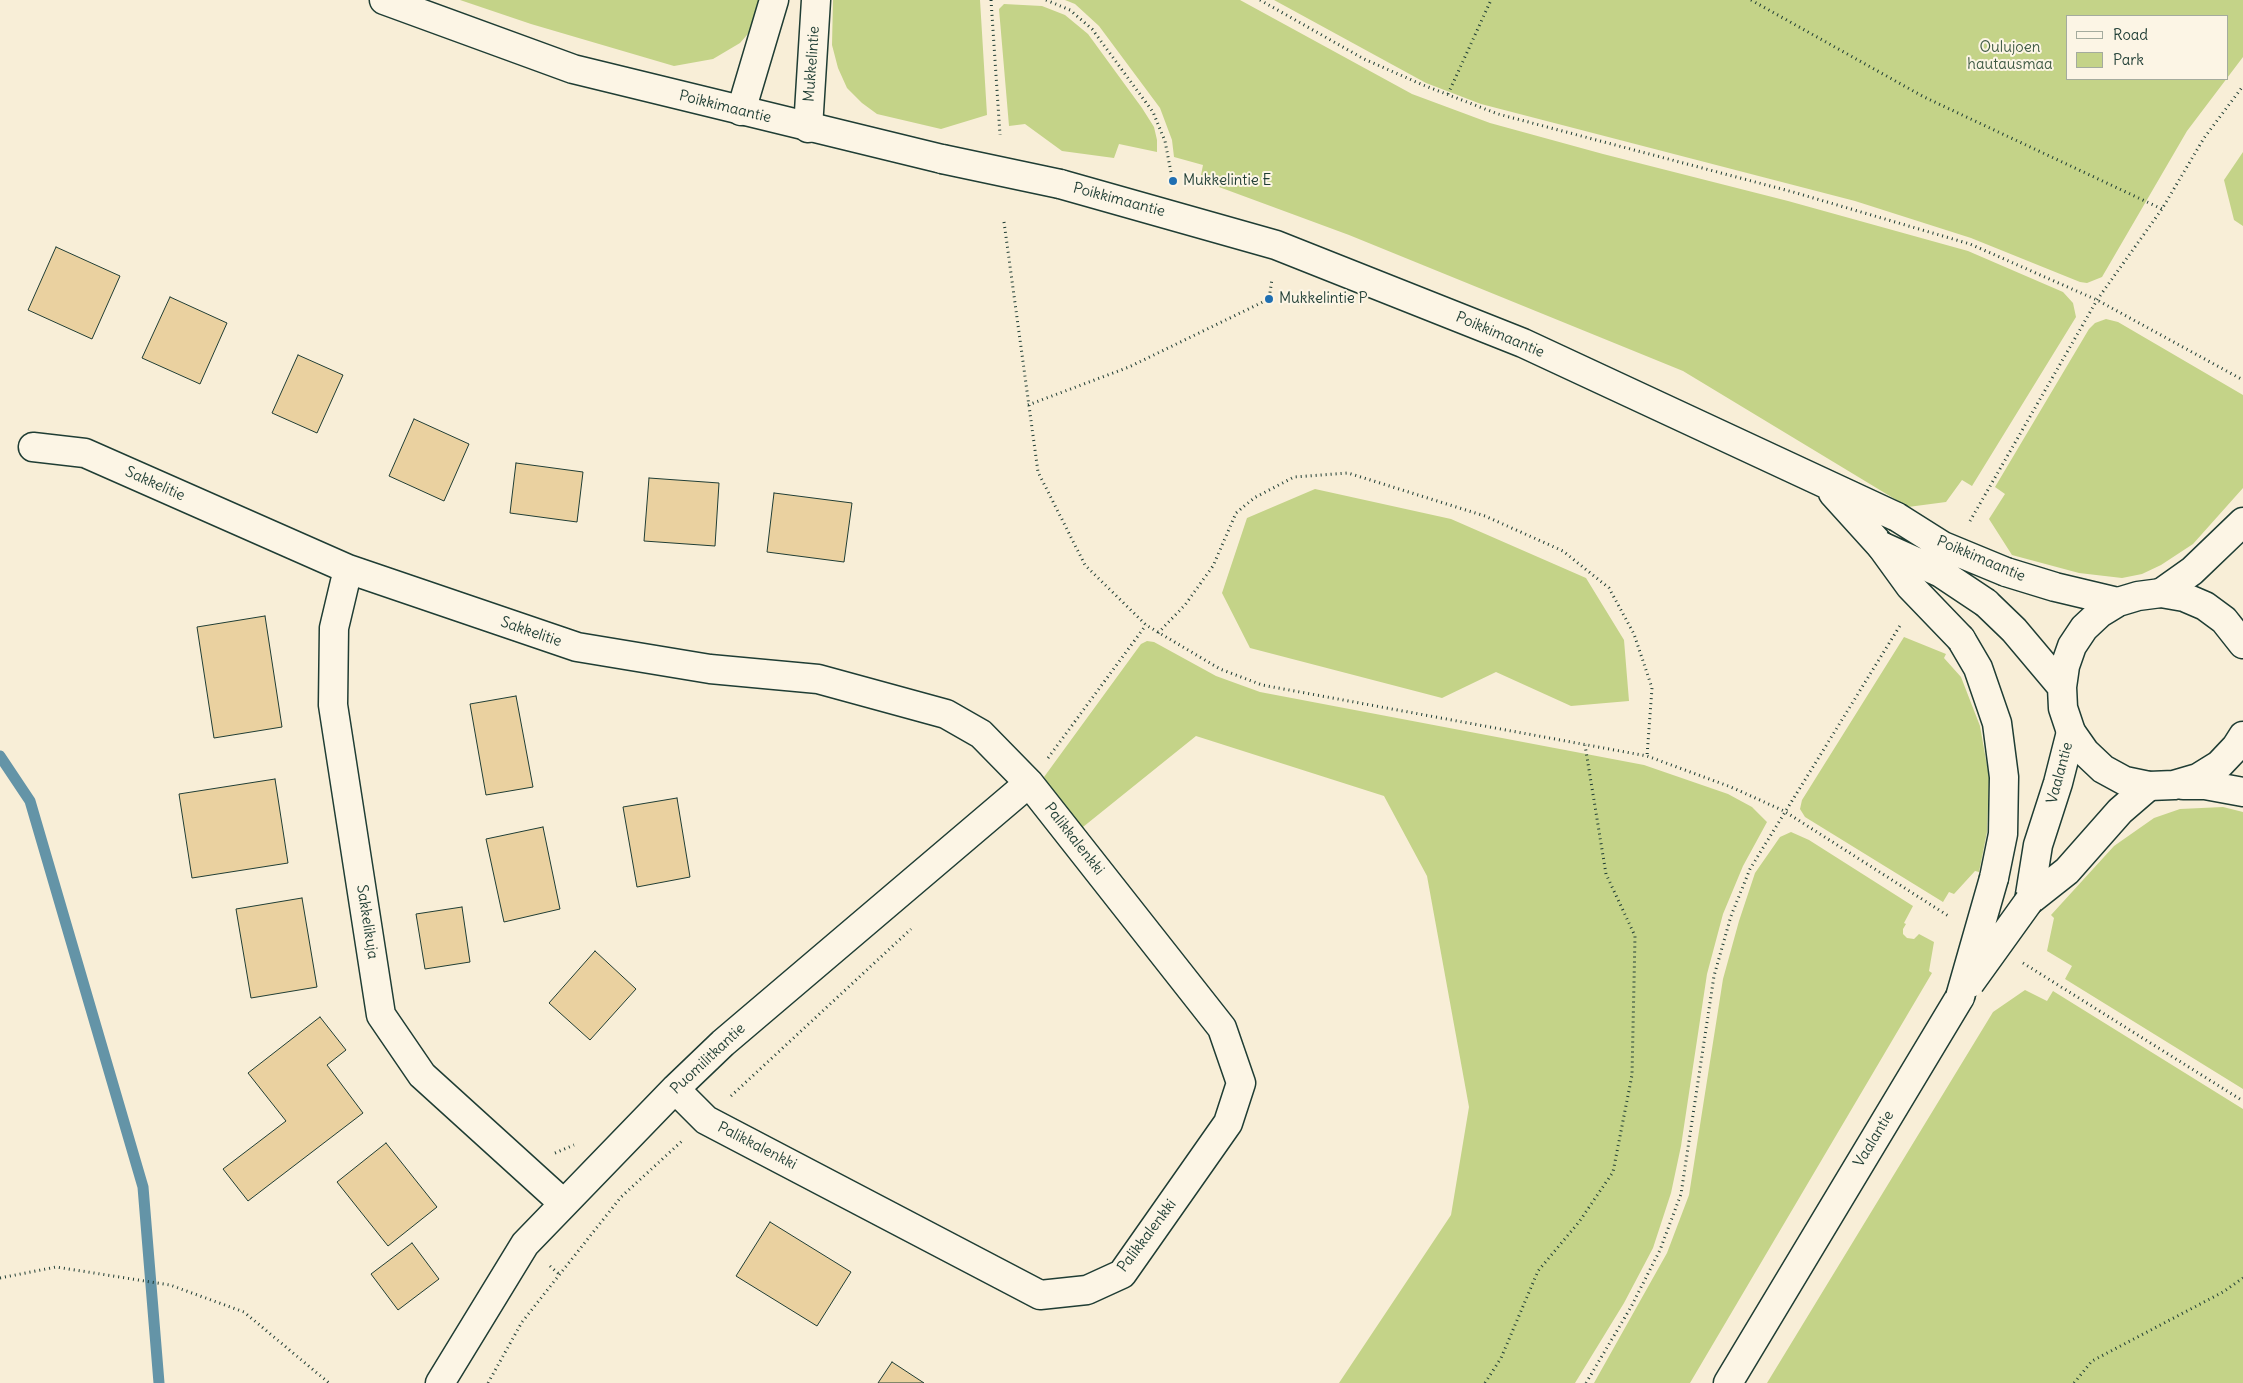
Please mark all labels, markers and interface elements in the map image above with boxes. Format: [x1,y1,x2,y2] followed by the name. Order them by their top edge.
[2066,15,2228,80] legend
[2113,25,2148,44] text: Road
[800,26,824,102] street label: Mukkelintie
[1967,39,2053,74] park label: Oulujoen hautausmaa
[2113,50,2144,69] text: Park
[677,87,773,127] street label: Poikkimaantie
[1183,172,1271,190] place label: Mukkelintie E
[1167,175,1179,187] marker: Mukkelintie E
[1071,179,1167,221] street label: Poikkimaantie
[1279,290,1367,308] place label: Mukkelintie P
[1263,293,1275,305] marker: Mukkelintie P
[1453,308,1547,362] street label: Poikkimaantie
[122,463,188,505] street label: Sakkelitie
[1934,532,2028,586] street label: Poikkimaantie
[498,613,564,651] street label: Sakkelitie
[2043,740,2077,806] street label: Vaalantie
[1040,799,1108,879] street label: Palikkalenkki
[352,883,382,961] street label: Sakkelikuja
[667,1020,749,1098] street label: Puomilitkantie
[1850,1107,1898,1171] street label: Vaalantie
[714,1118,800,1174] street label: Palikkalenkki
[1114,1196,1180,1276] street label: Palikkalenkki

